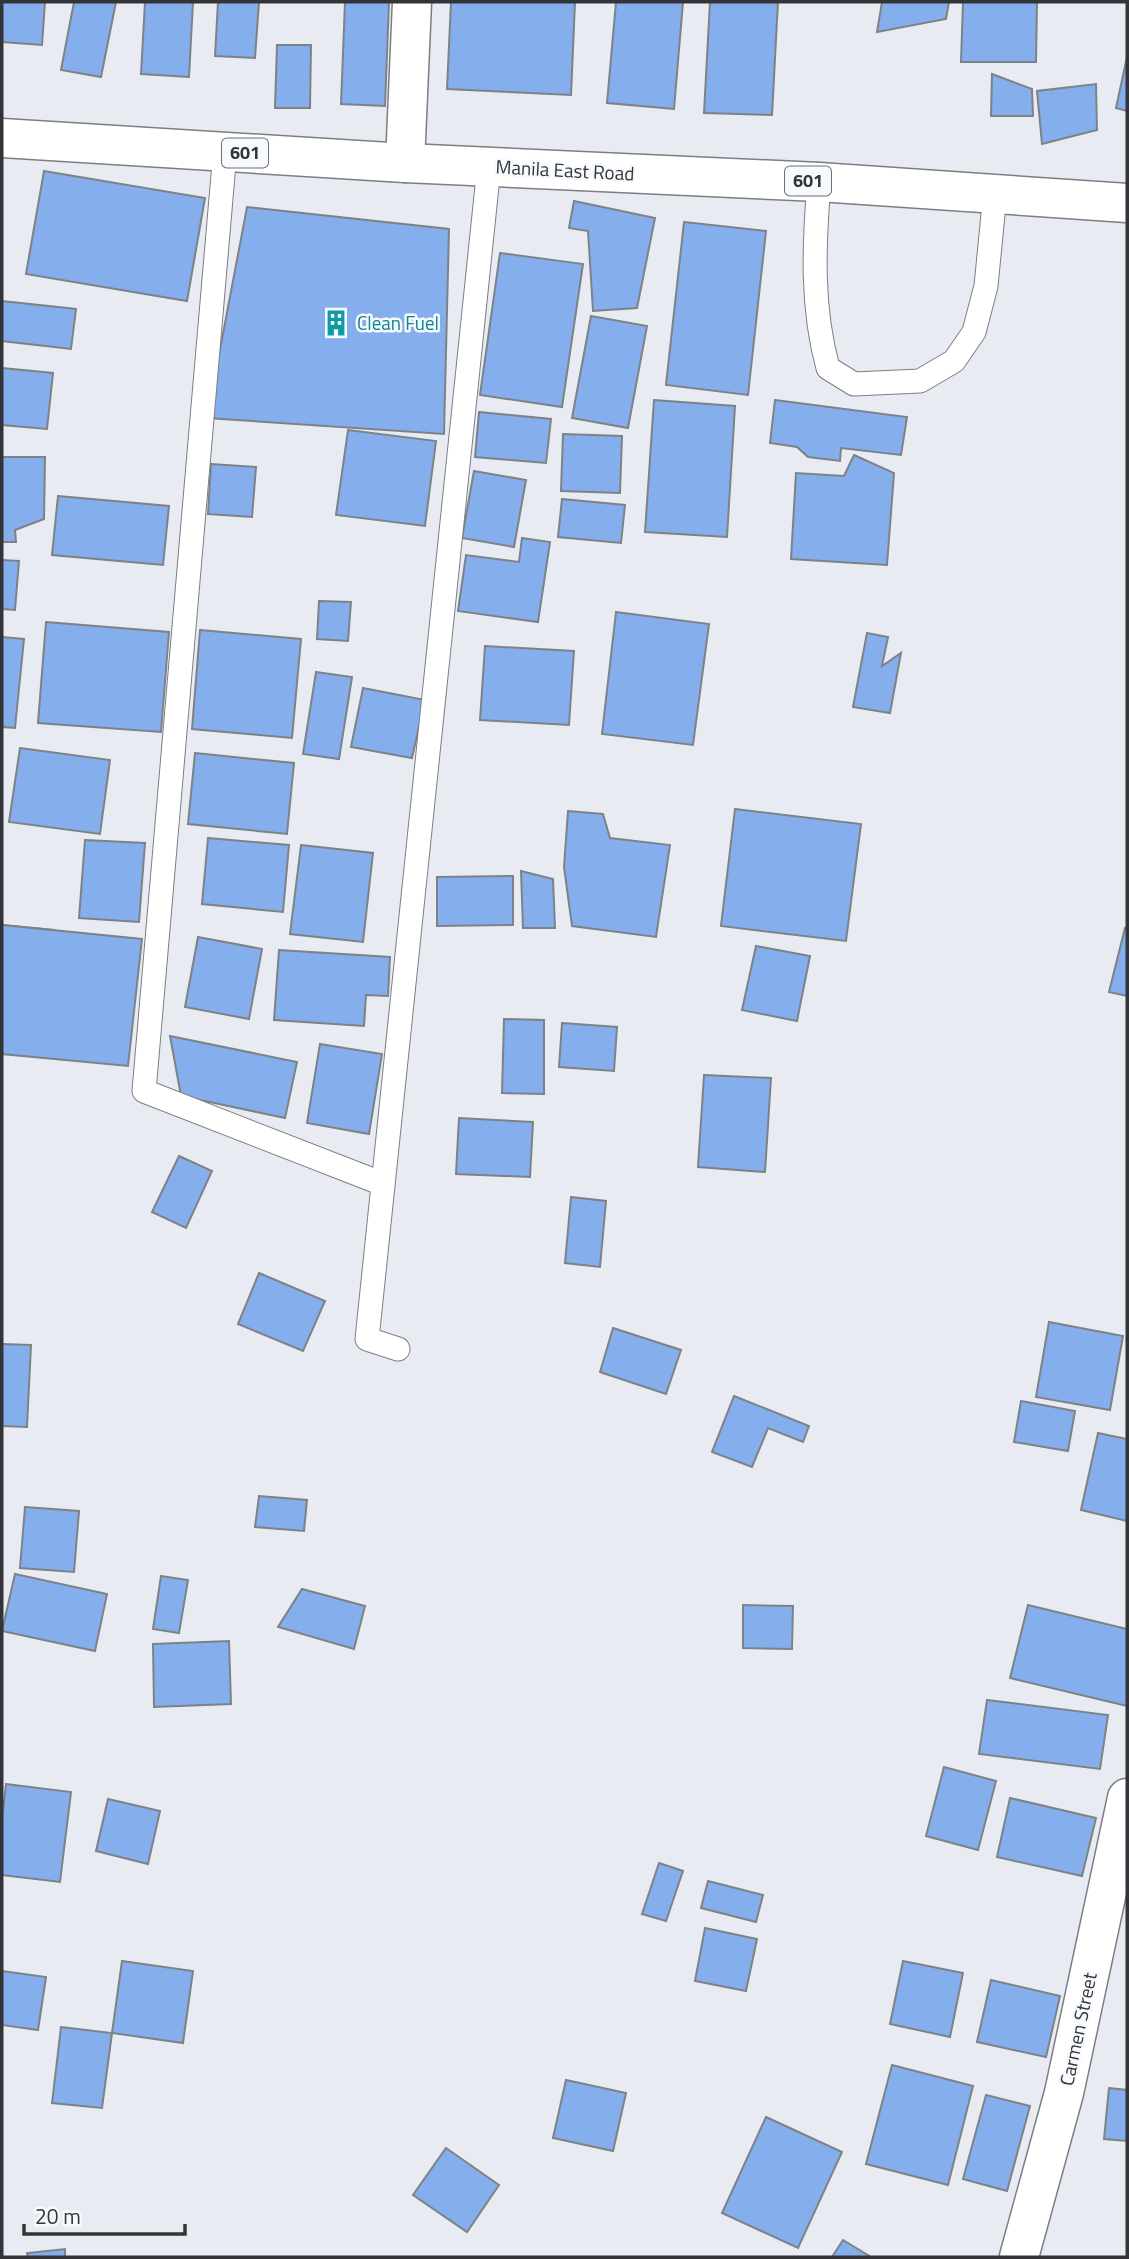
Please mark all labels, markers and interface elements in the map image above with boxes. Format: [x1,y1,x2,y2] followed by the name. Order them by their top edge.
[222,138,268,168] road number: 601
[495,151,635,188] street label: Manila East Road
[785,166,831,196] road number: 601
[321,308,351,338] building icon: Clean Fuel
[357,308,439,337] place label: Clean Fuel
[1051,1969,1104,2088] street label: Carmen Street
[24,2192,186,2236] scale bar
[35,2200,81,2232] text: 20 m

